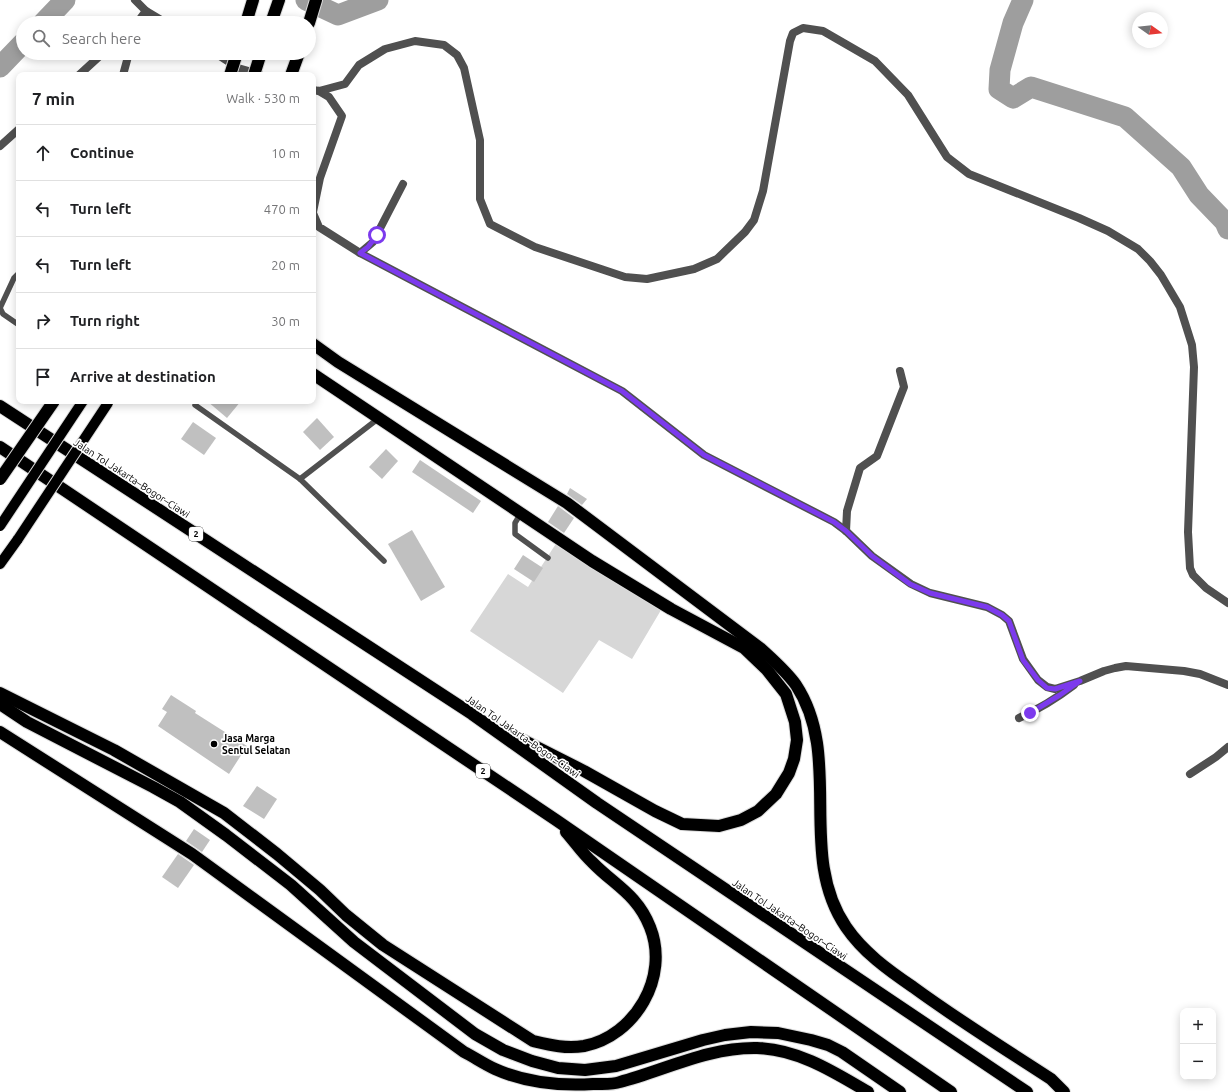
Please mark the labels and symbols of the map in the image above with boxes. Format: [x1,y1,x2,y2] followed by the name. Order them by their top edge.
[1132,12,1168,48] north arrow
[368,226,386,244] route start
[72,437,192,520] street label: Jalan Tol Jakarta–Bogor–Ciawi
[189,527,203,541] road number: 2
[464,693,582,780] street label: Jalan Tol Jakarta–Bogor–Ciawi
[1021,704,1039,722] route end
[222,733,290,756] place label: Jasa Marga Sentul Selatan
[209,739,219,749] marker: Jasa Marga Sentul Selatan
[476,764,490,778] road number: 2
[730,877,849,962] street label: Jalan Tol Jakarta–Bogor–Ciawi

